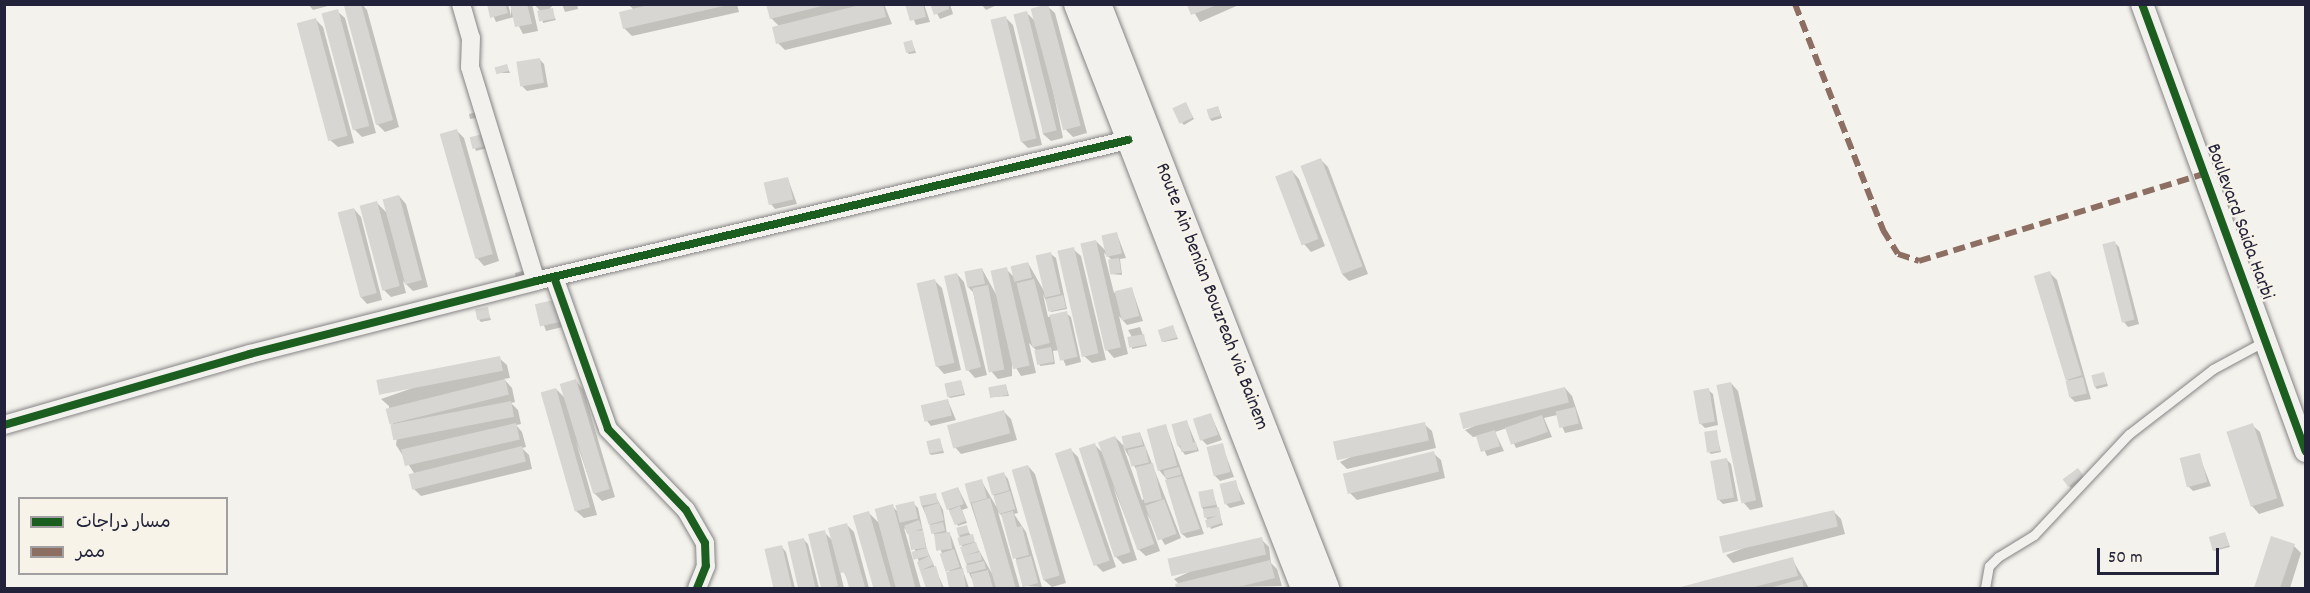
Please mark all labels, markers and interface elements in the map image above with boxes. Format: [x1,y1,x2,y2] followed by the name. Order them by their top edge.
[2200,141,2278,303] street label: Boulevard Saida Harbi
[1149,160,1273,434] street label: Route Ain benian Bouzreah via Bainem
[18,497,228,575] legend
[76,511,171,536] text: مسار دراجات
[2100,536,2222,574] scale bar
[76,541,105,566] text: ممر
[2108,546,2143,571] text: 50 m

